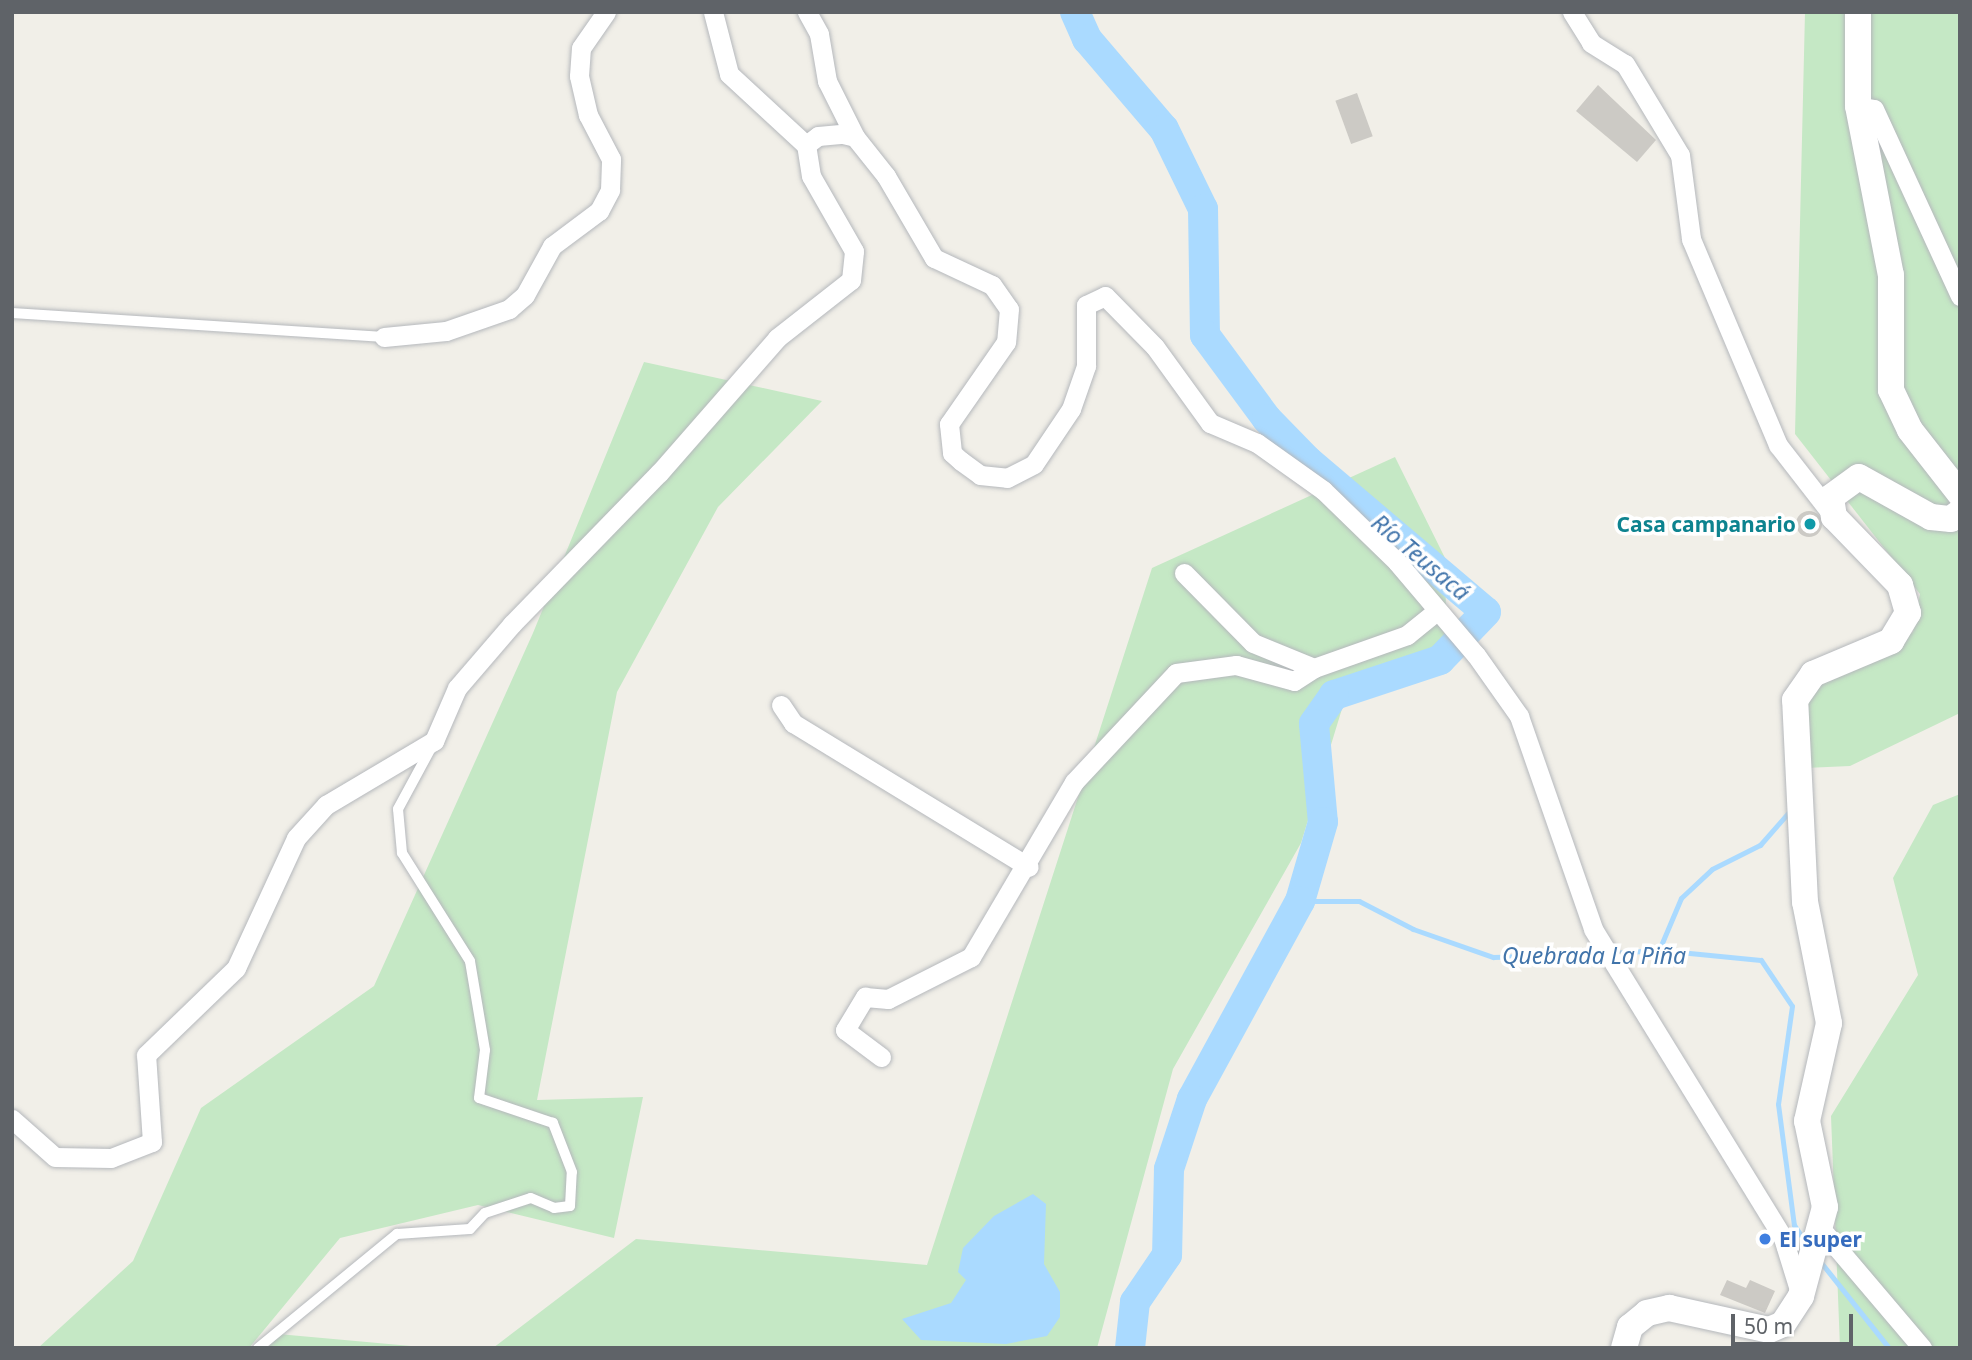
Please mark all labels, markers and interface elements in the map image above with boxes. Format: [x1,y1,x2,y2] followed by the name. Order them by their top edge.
[1366,508,1476,606] water label: Río Teusacá
[1617,511,1796,537] place label: Casa campanario
[1802,516,1818,532] marker: Casa campanario
[1502,941,1686,969] water label: Quebrada La Piña
[1779,1226,1862,1252] place label: El super
[1757,1231,1773,1247] marker: El super
[1734,1300,1856,1344] scale bar
[1744,1312,1793,1340] text: 50 m

